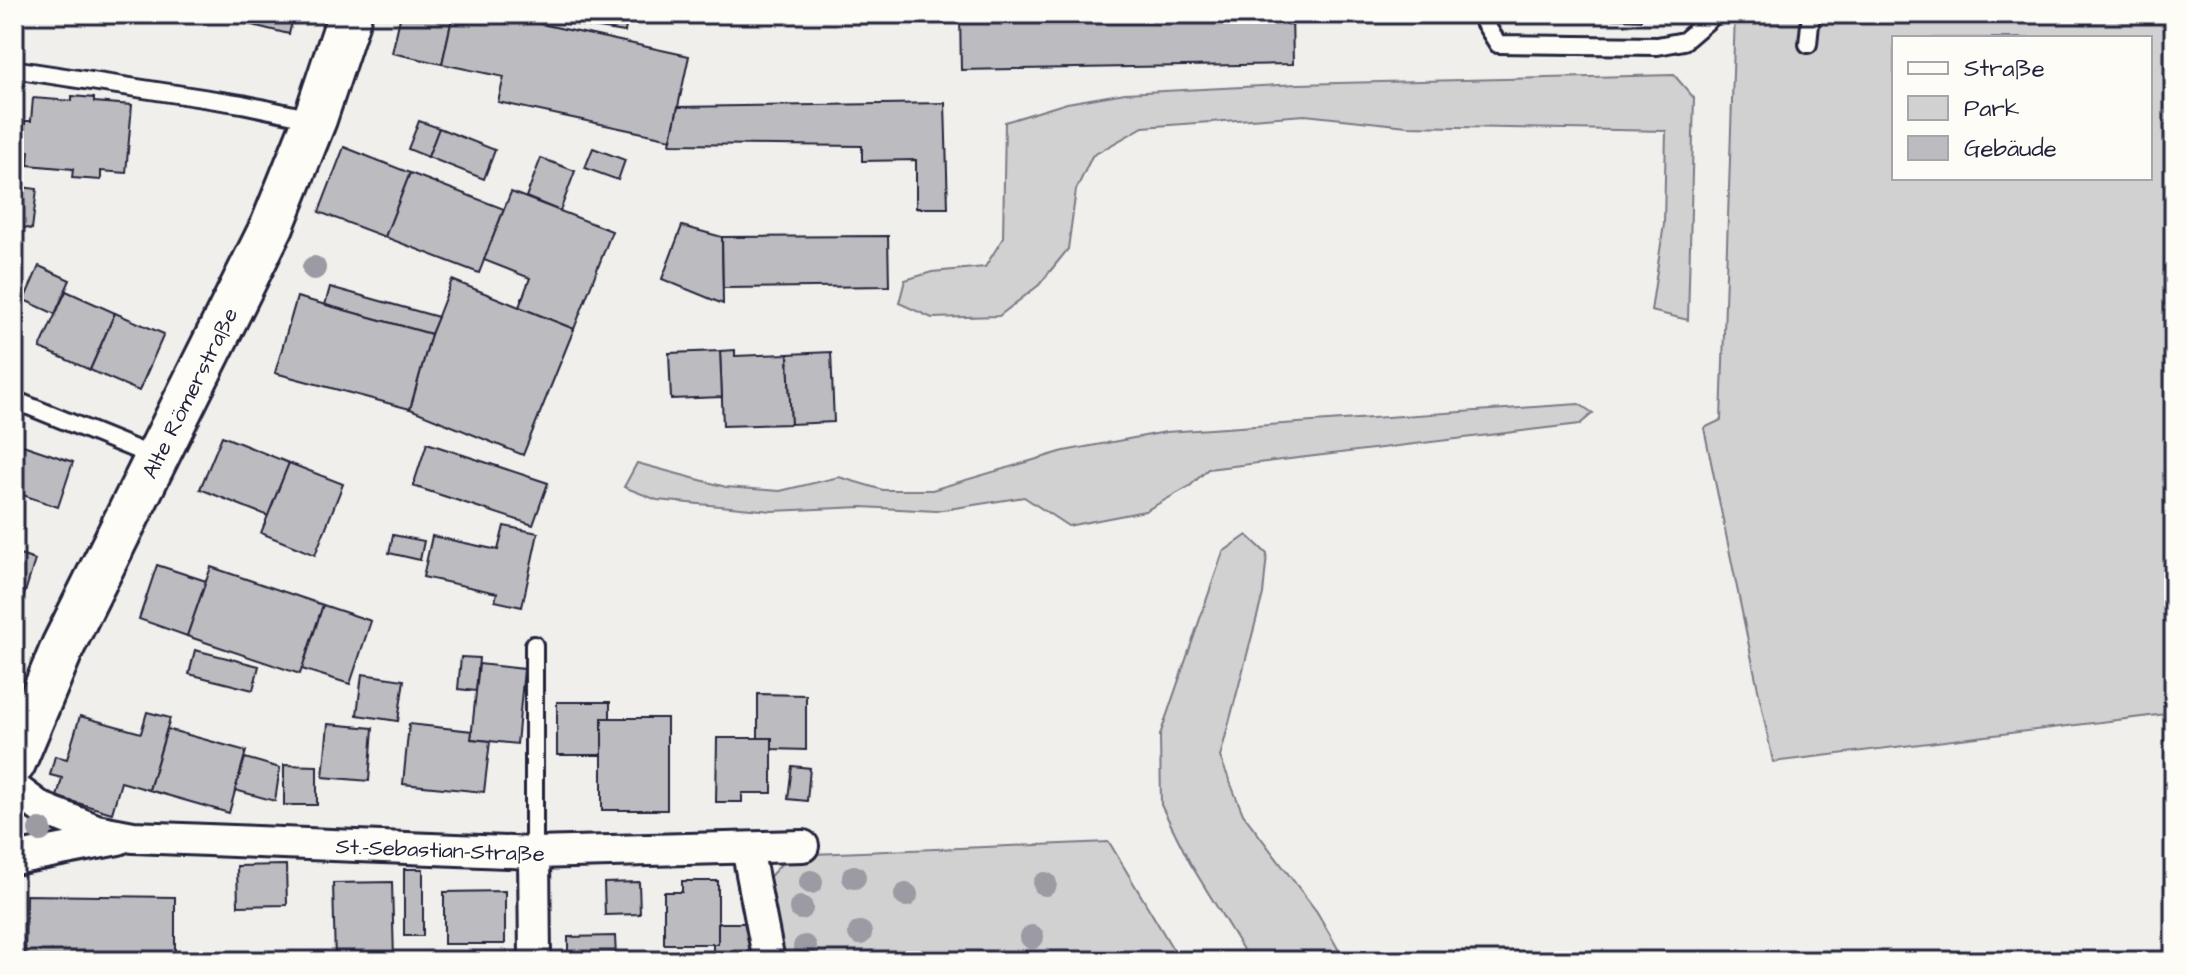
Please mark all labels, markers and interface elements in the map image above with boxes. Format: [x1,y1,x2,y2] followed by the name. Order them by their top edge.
[1892,36,2152,180] legend
[1964,52,2045,86] text: Straße
[1964,92,2020,126] text: Park
[1964,132,2057,166] text: Gebäude
[135,302,246,484] street label: Alte Römerstraße
[335,831,545,870] street label: St.-Sebastian-Straße

